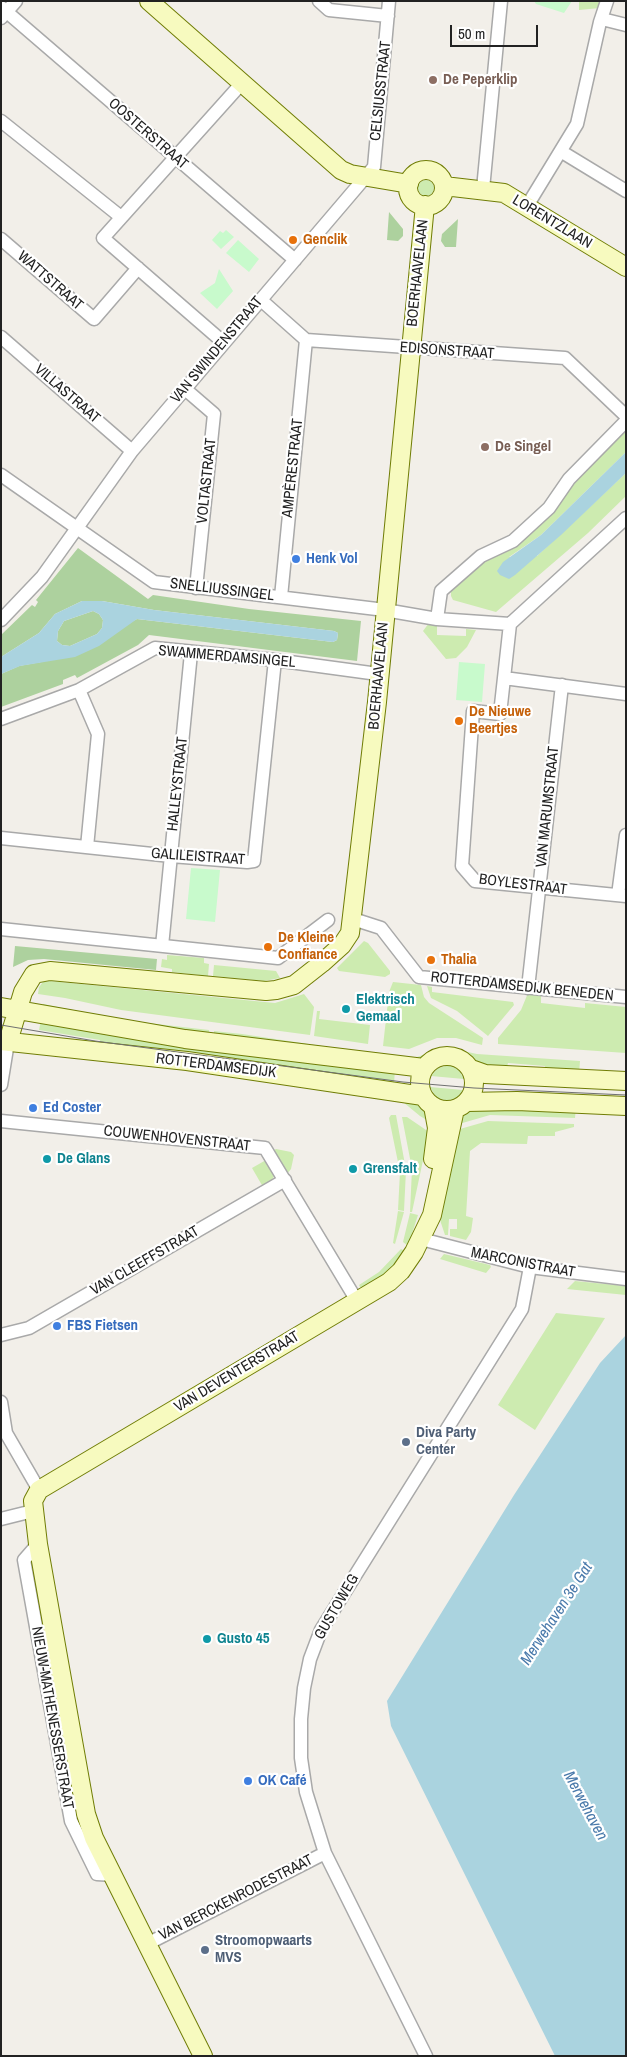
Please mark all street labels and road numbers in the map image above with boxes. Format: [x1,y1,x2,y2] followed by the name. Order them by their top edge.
[367,40,395,142] street label: CELSIUSSTRAAT
[105,95,191,173] street label: OOSTERSTRAAT
[509,191,595,253] street label: LORENTZLAAN
[403,218,433,328] street label: BOERHAAVELAAN
[13,248,87,314] street label: WATTSTRAAT
[167,293,267,407] street label: VAN SWINDENSTRAAT
[399,339,495,363] street label: EDISONSTRAAT
[30,361,104,427] street label: VILLASTRAAT
[279,418,307,518] street label: AMPÈRESTRAAT
[194,437,220,525] street label: VOLTASTRAAT
[169,575,275,605] street label: SNELLIUSSINGEL
[365,622,393,730] street label: BOERHAAVELAAN
[158,642,296,672] street label: SWAMMERDAMSINGEL
[164,736,192,832] street label: HALLEYSTRAAT
[533,745,563,869] street label: VAN MARUMSTRAAT
[150,845,246,869] street label: GALILEISTRAAT
[478,871,568,899] street label: BOYLESTRAAT
[430,968,614,1006] street label: ROTTERDAMSEDIJK BENEDEN
[155,1050,277,1082] street label: ROTTERDAMSEDIJK
[103,1122,251,1156] street label: COUWENHOVENSTRAAT
[87,1223,203,1299] street label: VAN CLEEFFSTRAAT
[469,1244,577,1282] street label: MARCONISTRAAT
[171,1328,303,1416] street label: VAN DEVENTERSTRAAT
[311,1571,363,1643] street label: GUSTOWEG
[27,1625,77,1811] street label: NIEUW-MATHENESSERSTRAAT
[156,1851,316,1945] street label: VAN BERCKENRODESTRAAT

